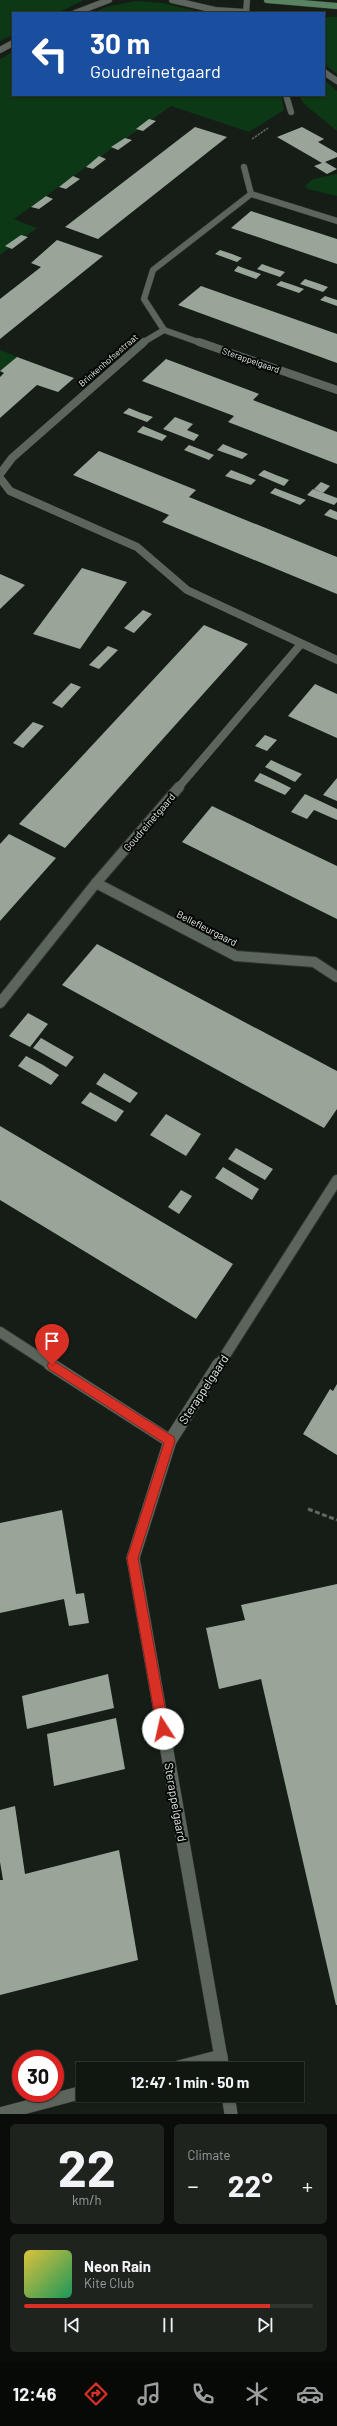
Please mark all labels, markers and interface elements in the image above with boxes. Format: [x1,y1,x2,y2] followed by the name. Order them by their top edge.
[90,26,150,60] text: 30 m
[24,28,76,80] icon: left
[90,60,221,82] text: Goudreinetgaard
[76,331,140,389] street label: Brinkenhofsestraat
[221,345,281,375] street label: Sterappelgaard
[121,791,177,853] street label: Goudreinetgaard
[175,908,239,948] street label: Bellefleurgaard
[35,1324,69,1365] pin
[41,1330,63,1352] icon: arrive
[175,1352,231,1426] street label: Sterappelgaard
[142,1708,184,1750] position arrow
[162,1761,190,1843] street label: Sterappelgaard
[12,2050,64,2102] speed limit sign: 30
[131,2073,249,2091] text: 12:47 · 1 min · 50 m
[58,2135,116,2197] text: 22
[188,2147,231,2163] text: Climate
[228,2167,273,2203] text: 22°
[188,2172,199,2198] text: −
[302,2172,313,2198] text: +
[72,2192,101,2208] text: km/h
[84,2257,151,2275] text: Neon Rain
[84,2275,134,2291] text: Kite Club
[61,2314,83,2336] icon: previous
[157,2314,179,2336] icon: pause
[254,2314,276,2336] icon: next
[82,2380,110,2408] icon: directions
[135,2380,163,2408] icon: music
[189,2380,217,2408] icon: phone
[243,2380,271,2408] icon: climate
[296,2380,324,2408] icon: car
[13,2383,56,2405] text: 12:46

